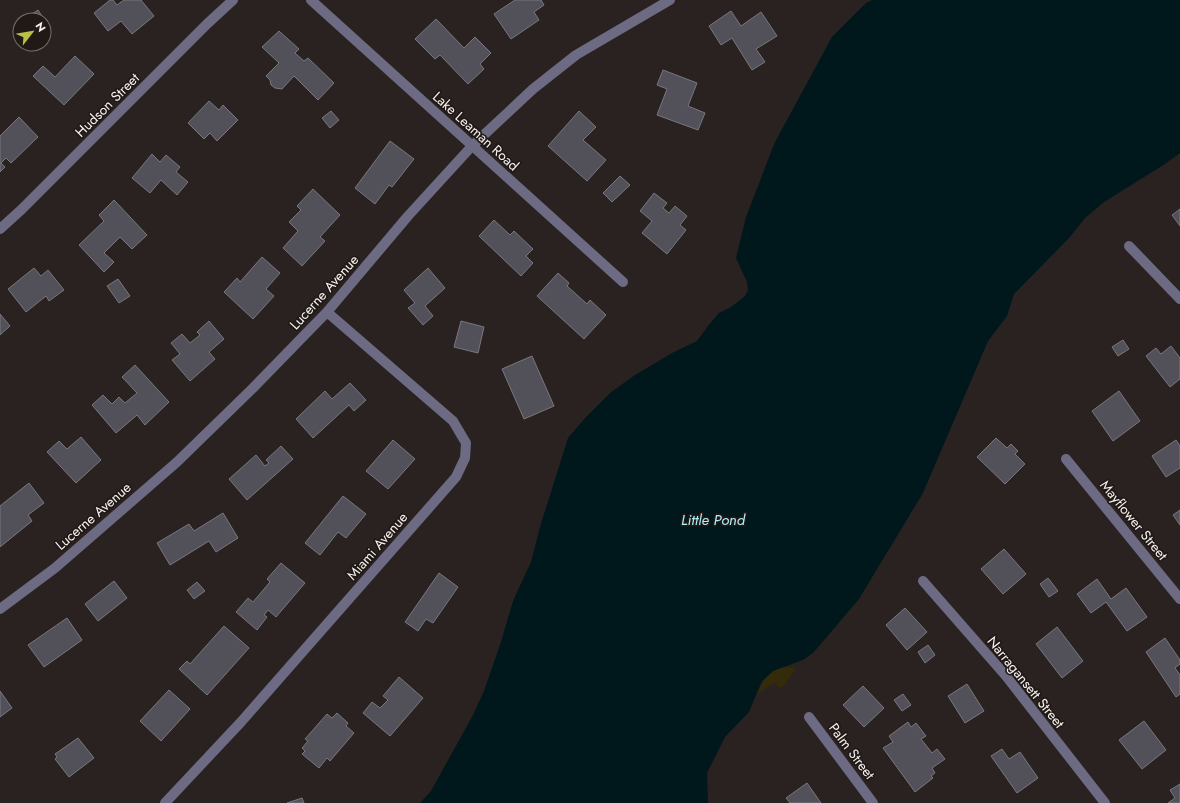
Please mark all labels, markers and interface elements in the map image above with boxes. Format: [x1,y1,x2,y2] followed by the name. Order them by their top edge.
[12,12,52,52] north arrow
[31,19,50,35] text: N
[70,68,144,142] street label: Hudson Street
[428,87,524,175] street label: Lake Leaman Road
[285,250,363,334] street label: Lucerne Avenue
[1095,476,1173,565] street label: Mayflower Street
[51,477,135,555] street label: Lucerne Avenue
[342,508,412,584] street label: Miami Avenue
[681,509,746,531] water label: Little Pond
[983,632,1070,733] street label: Narragansett Street
[824,719,880,784] street label: Palm Street

